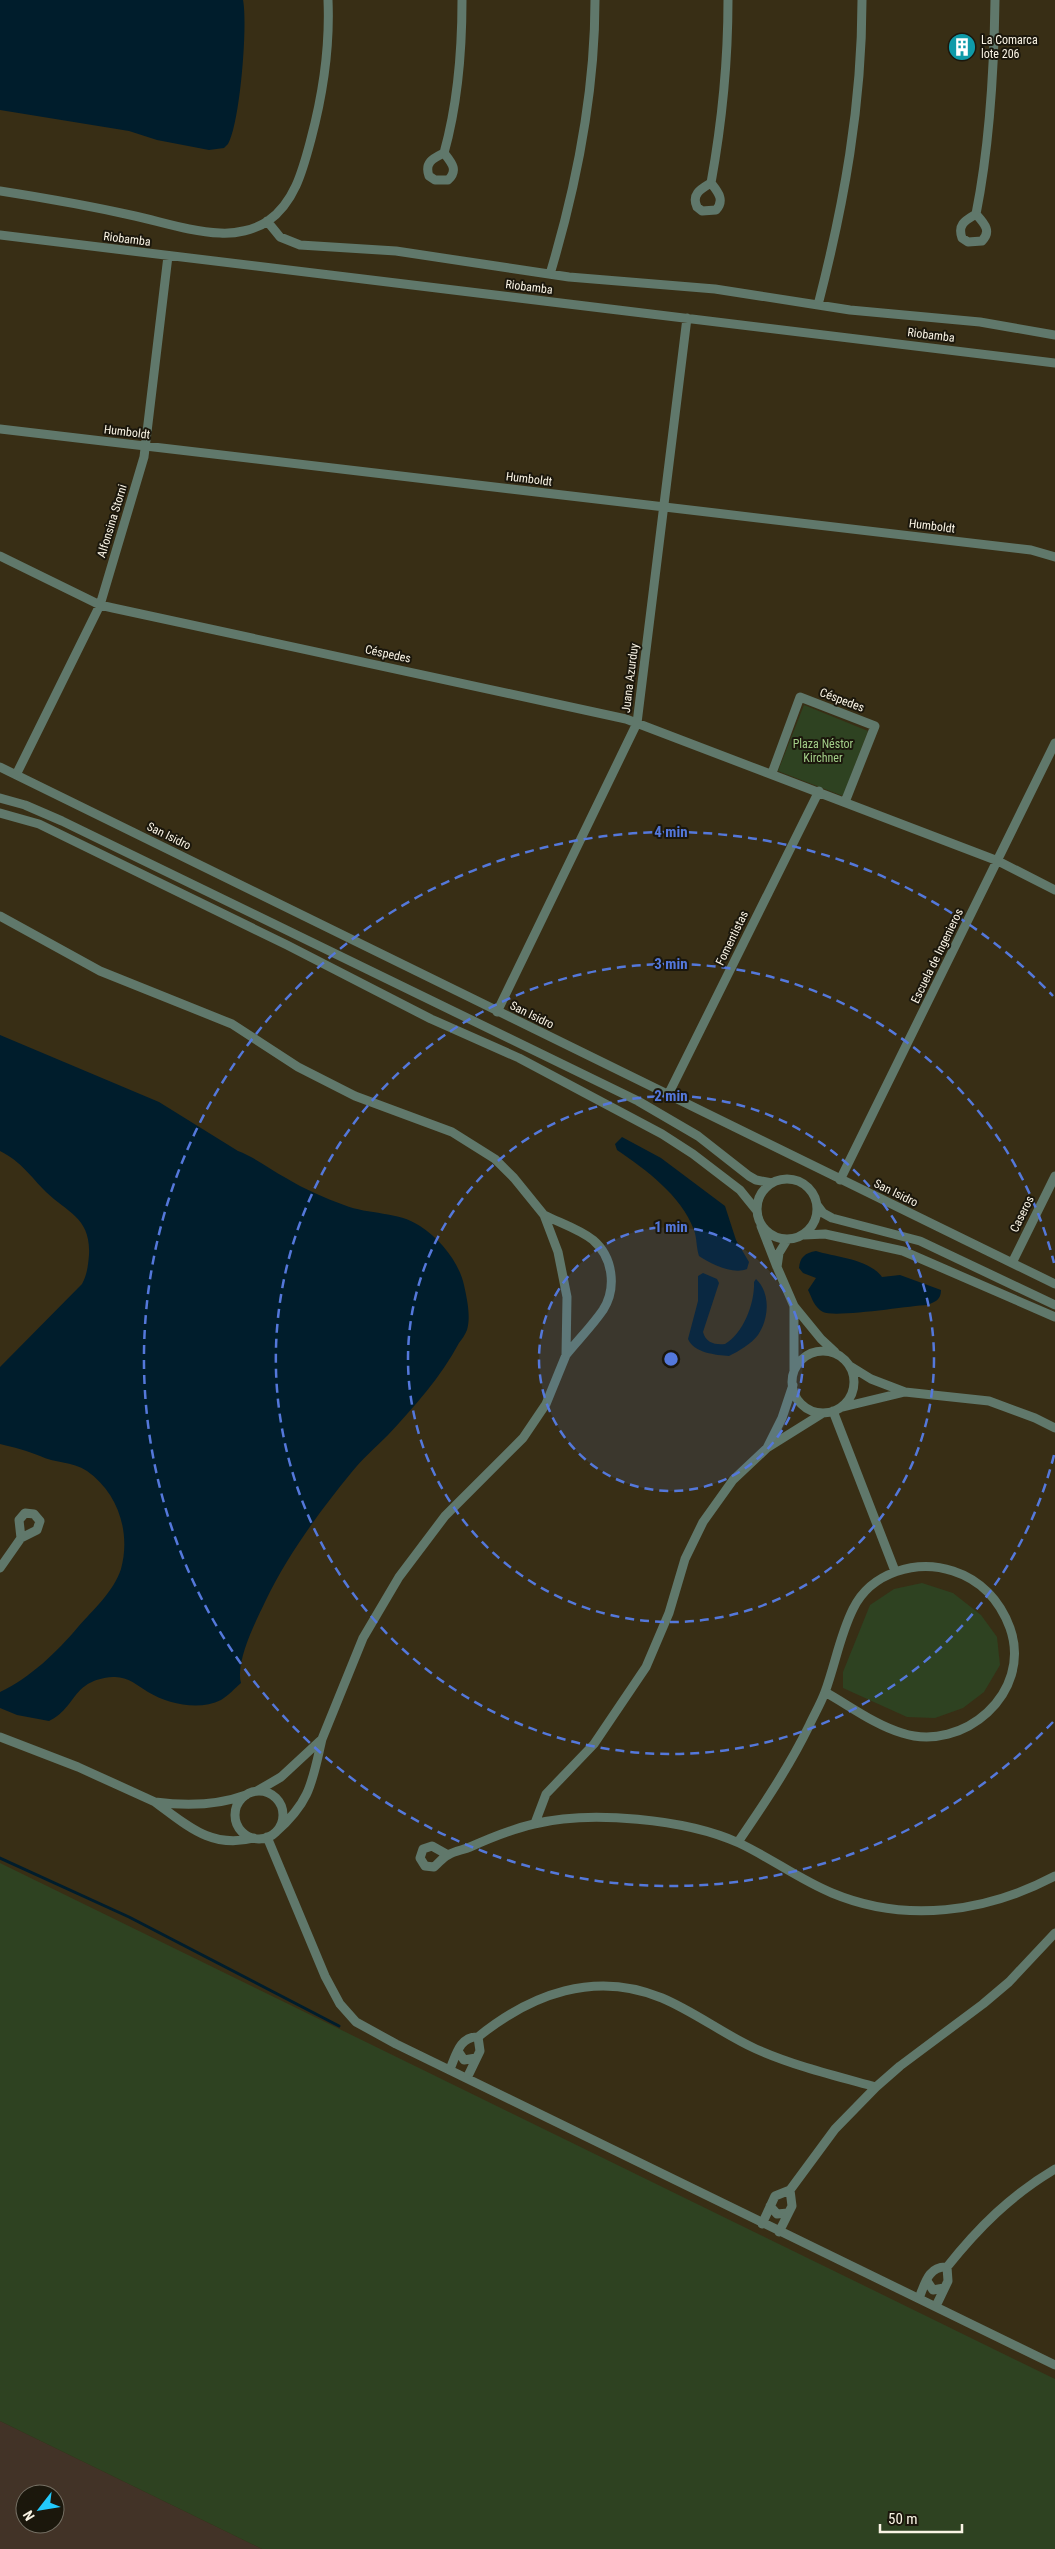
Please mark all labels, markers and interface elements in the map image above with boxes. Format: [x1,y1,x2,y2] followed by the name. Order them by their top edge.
[947,32,977,62] building icon: La Comarca lote 206
[981,33,1038,61] place label: La Comarca lote 206
[103,229,152,249] street label: Riobamba
[505,277,554,297] street label: Riobamba
[907,325,956,345] street label: Riobamba
[103,422,151,442] street label: Humboldt
[505,469,553,489] street label: Humboldt
[94,483,130,559] street label: Alfonsina Storni
[908,516,956,536] street label: Humboldt
[364,642,412,666] street label: Céspedes
[619,642,641,714] street label: Juana Azurduy
[818,685,866,715] street label: Céspedes
[793,737,854,765] park label: Plaza Néstor Kirchner
[145,819,193,853] street label: San Isidro
[654,823,688,841] text: 4 min
[908,906,966,1006] street label: Escuela de Ingenieros
[713,909,751,967] street label: Fomentistas
[654,955,688,973] text: 3 min
[508,998,556,1032] street label: San Isidro
[654,1087,688,1105] text: 2 min
[872,1176,920,1210] street label: San Isidro
[1007,1194,1037,1234] street label: Caseros
[654,1218,688,1236] text: 1 min
[662,1350,680,1368] centre of rings
[15,2484,65,2534] north arrow
[880,2502,962,2534] scale bar
[20,2508,38,2523] text: N
[888,2510,918,2528] text: 50 m

